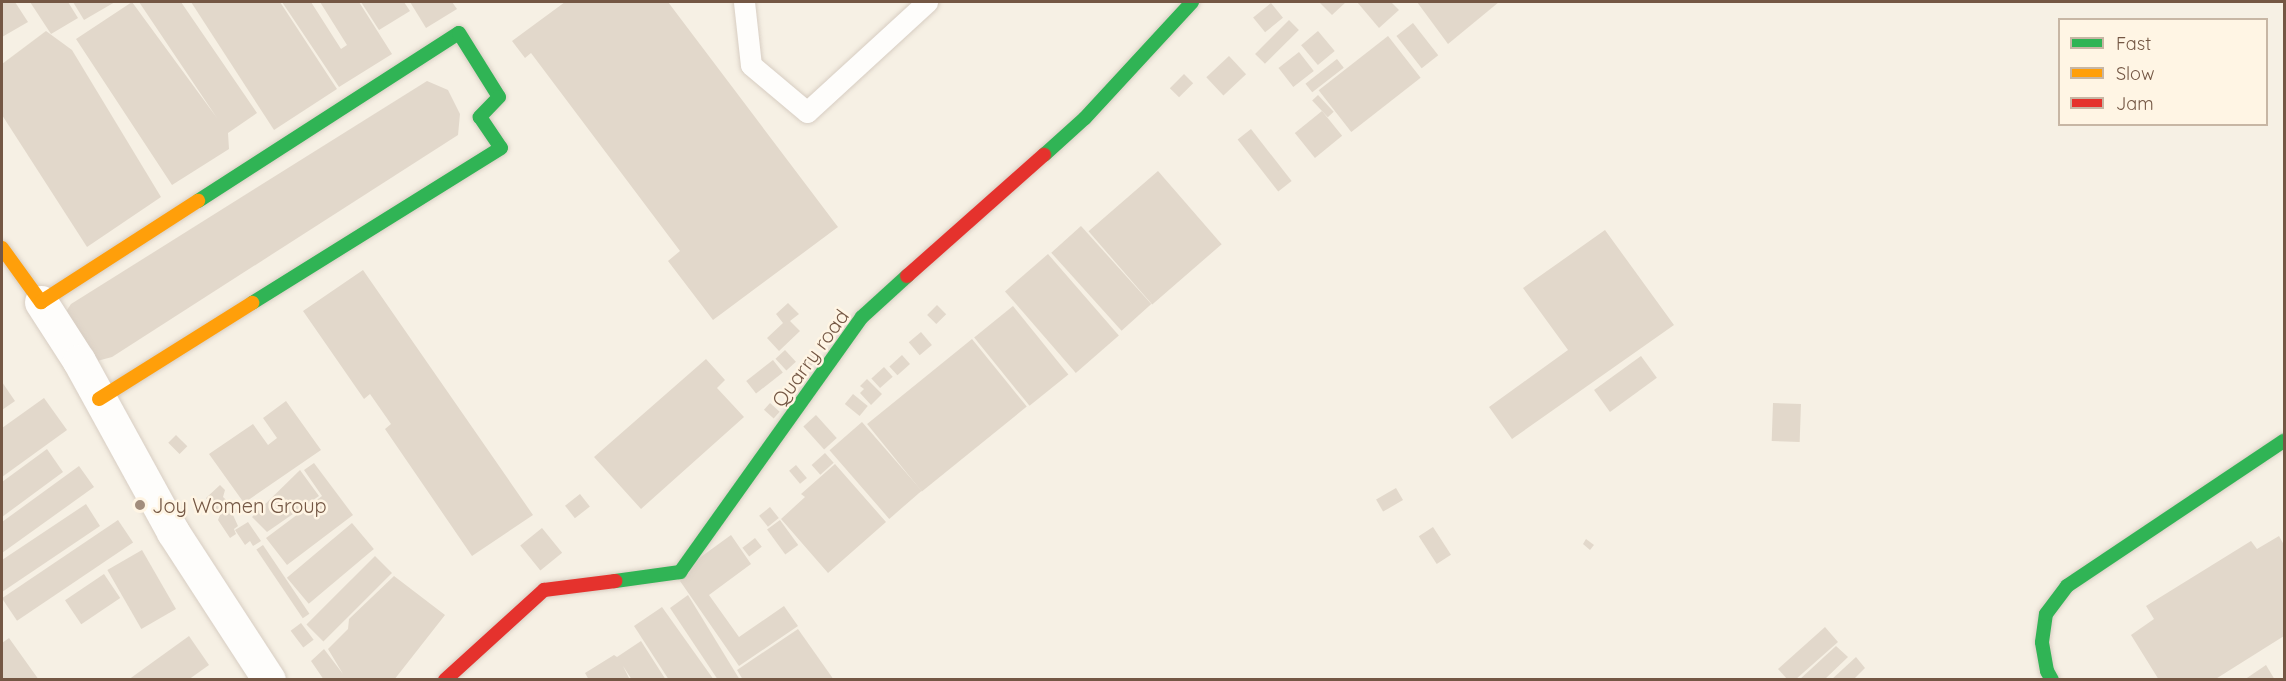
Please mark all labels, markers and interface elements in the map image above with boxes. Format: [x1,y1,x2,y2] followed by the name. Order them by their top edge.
[2058,18,2268,126] legend
[2116,32,2151,55] text: Fast
[2116,62,2154,85] text: Slow
[2116,92,2154,115] text: Jam
[767,305,853,411] street label: Quarry road
[152,493,327,517] place label: Joy Women Group
[133,498,147,512] marker: Joy Women Group

